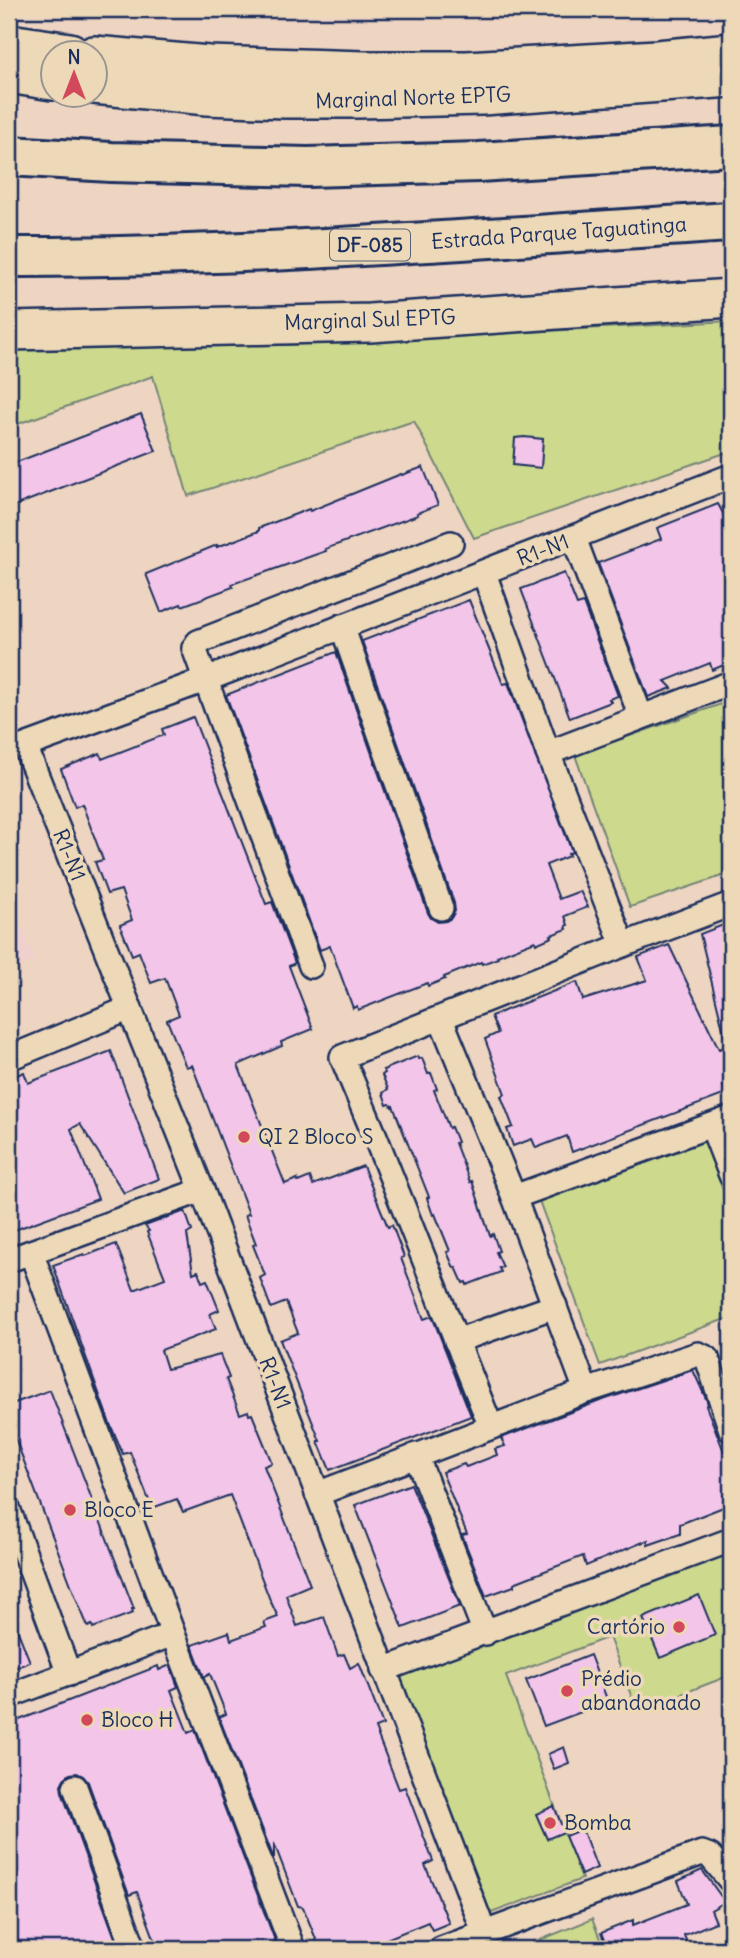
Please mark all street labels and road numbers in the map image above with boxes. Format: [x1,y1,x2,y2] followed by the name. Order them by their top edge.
[315,81,511,114] street label: Marginal Norte EPTG
[430,210,688,255] street label: Estrada Parque Taguatinga
[330,230,410,260] road number: DF-085
[284,303,456,336] street label: Marginal Sul EPTG
[513,527,573,572] street label: R1-N1
[47,825,92,885] street label: R1-N1
[253,1353,298,1413] street label: R1-N1

